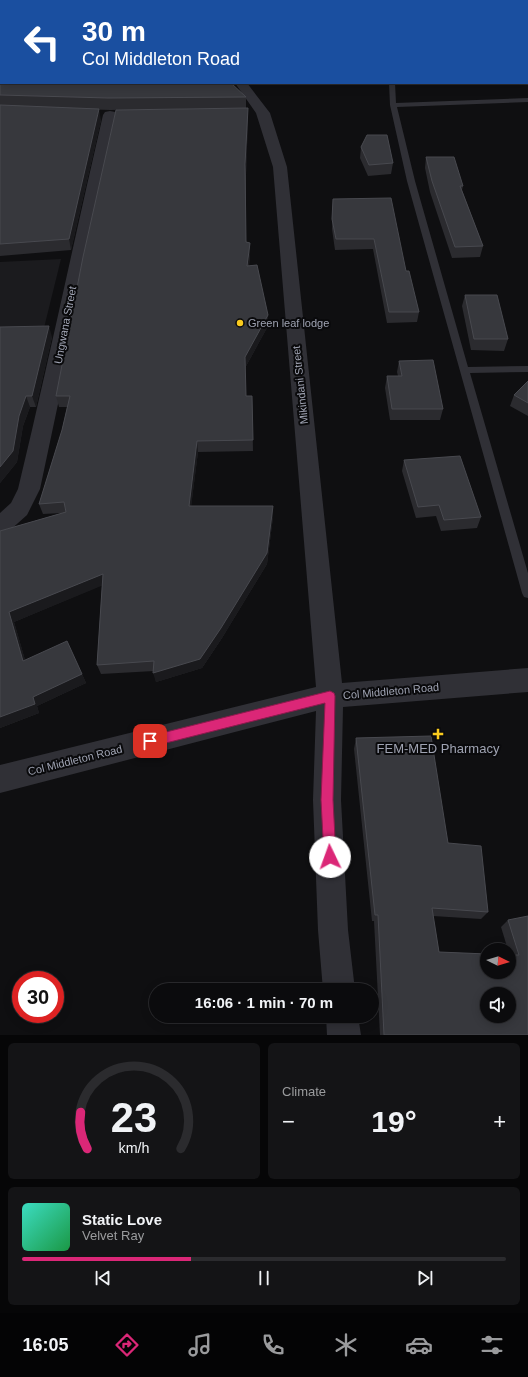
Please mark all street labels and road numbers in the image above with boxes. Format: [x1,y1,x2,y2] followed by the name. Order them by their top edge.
[52,285,78,365] street label: Ungwana Street
[290,345,310,425] street label: Mikindani Street
[342,681,440,701] street label: Col Middleton Road
[27,742,123,778] street label: Col Middleton Road

